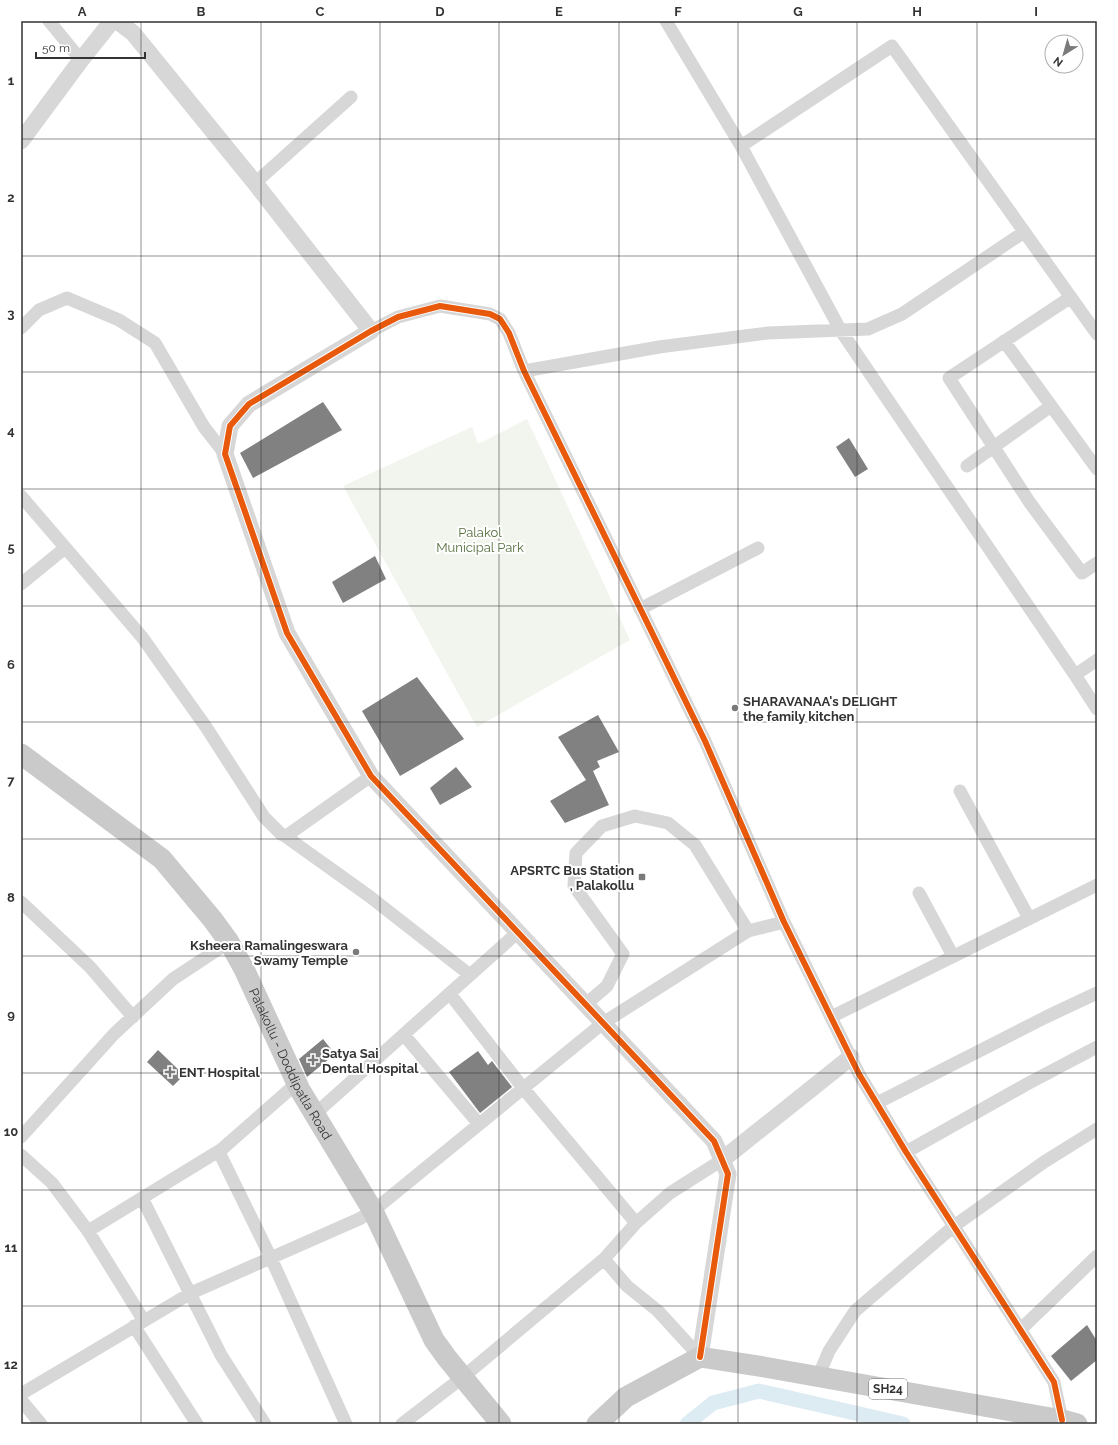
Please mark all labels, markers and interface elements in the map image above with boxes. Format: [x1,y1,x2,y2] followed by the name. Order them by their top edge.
[78,4,87,19] text: A
[197,4,206,19] text: B
[316,4,325,19] text: C
[435,4,445,19] text: D
[555,4,563,19] text: E
[674,4,682,19] text: F
[793,4,803,19] text: G
[912,4,922,19] text: H
[1034,4,1038,19] text: I
[36,34,145,60] scale bar
[1044,34,1084,74] north arrow
[42,41,70,55] text: 50 m
[1051,54,1066,69] text: N
[8,73,15,88] text: 1
[7,190,15,205] text: 2
[7,306,15,321] text: 3
[7,423,15,438] text: 4
[436,525,524,555] park label: Palakol Municipal Park
[7,540,15,555] text: 5
[7,657,15,672] text: 6
[743,694,897,724] place label: SHARAVANAA's DELIGHT the family kitchen
[730,703,740,713] marker: SHARAVANAA's DELIGHT the family kitchen
[7,773,15,788] text: 7
[510,863,634,893] place label: APSRTC Bus Station , Palakollu
[637,872,647,882] marker: APSRTC Bus Station , Palakollu
[7,890,15,905] text: 8
[190,938,349,968] place label: Ksheera Ramalingeswara Swamy Temple
[351,947,361,957] marker: Ksheera Ramalingeswara Swamy Temple
[246,986,335,1142] street label: Palakollu - Doddipatla Road
[7,1007,15,1022] text: 9
[322,1046,419,1076] place label: Satya Sai Dental Hospital
[307,1054,319,1066] marker: Satya Sai Dental Hospital
[179,1065,260,1080] place label: ENT Hospital
[164,1066,176,1078] marker: ENT Hospital
[4,1124,18,1139] text: 10
[5,1240,18,1255] text: 11
[4,1357,18,1372] text: 12
[869,1379,907,1399] road number: SH24

